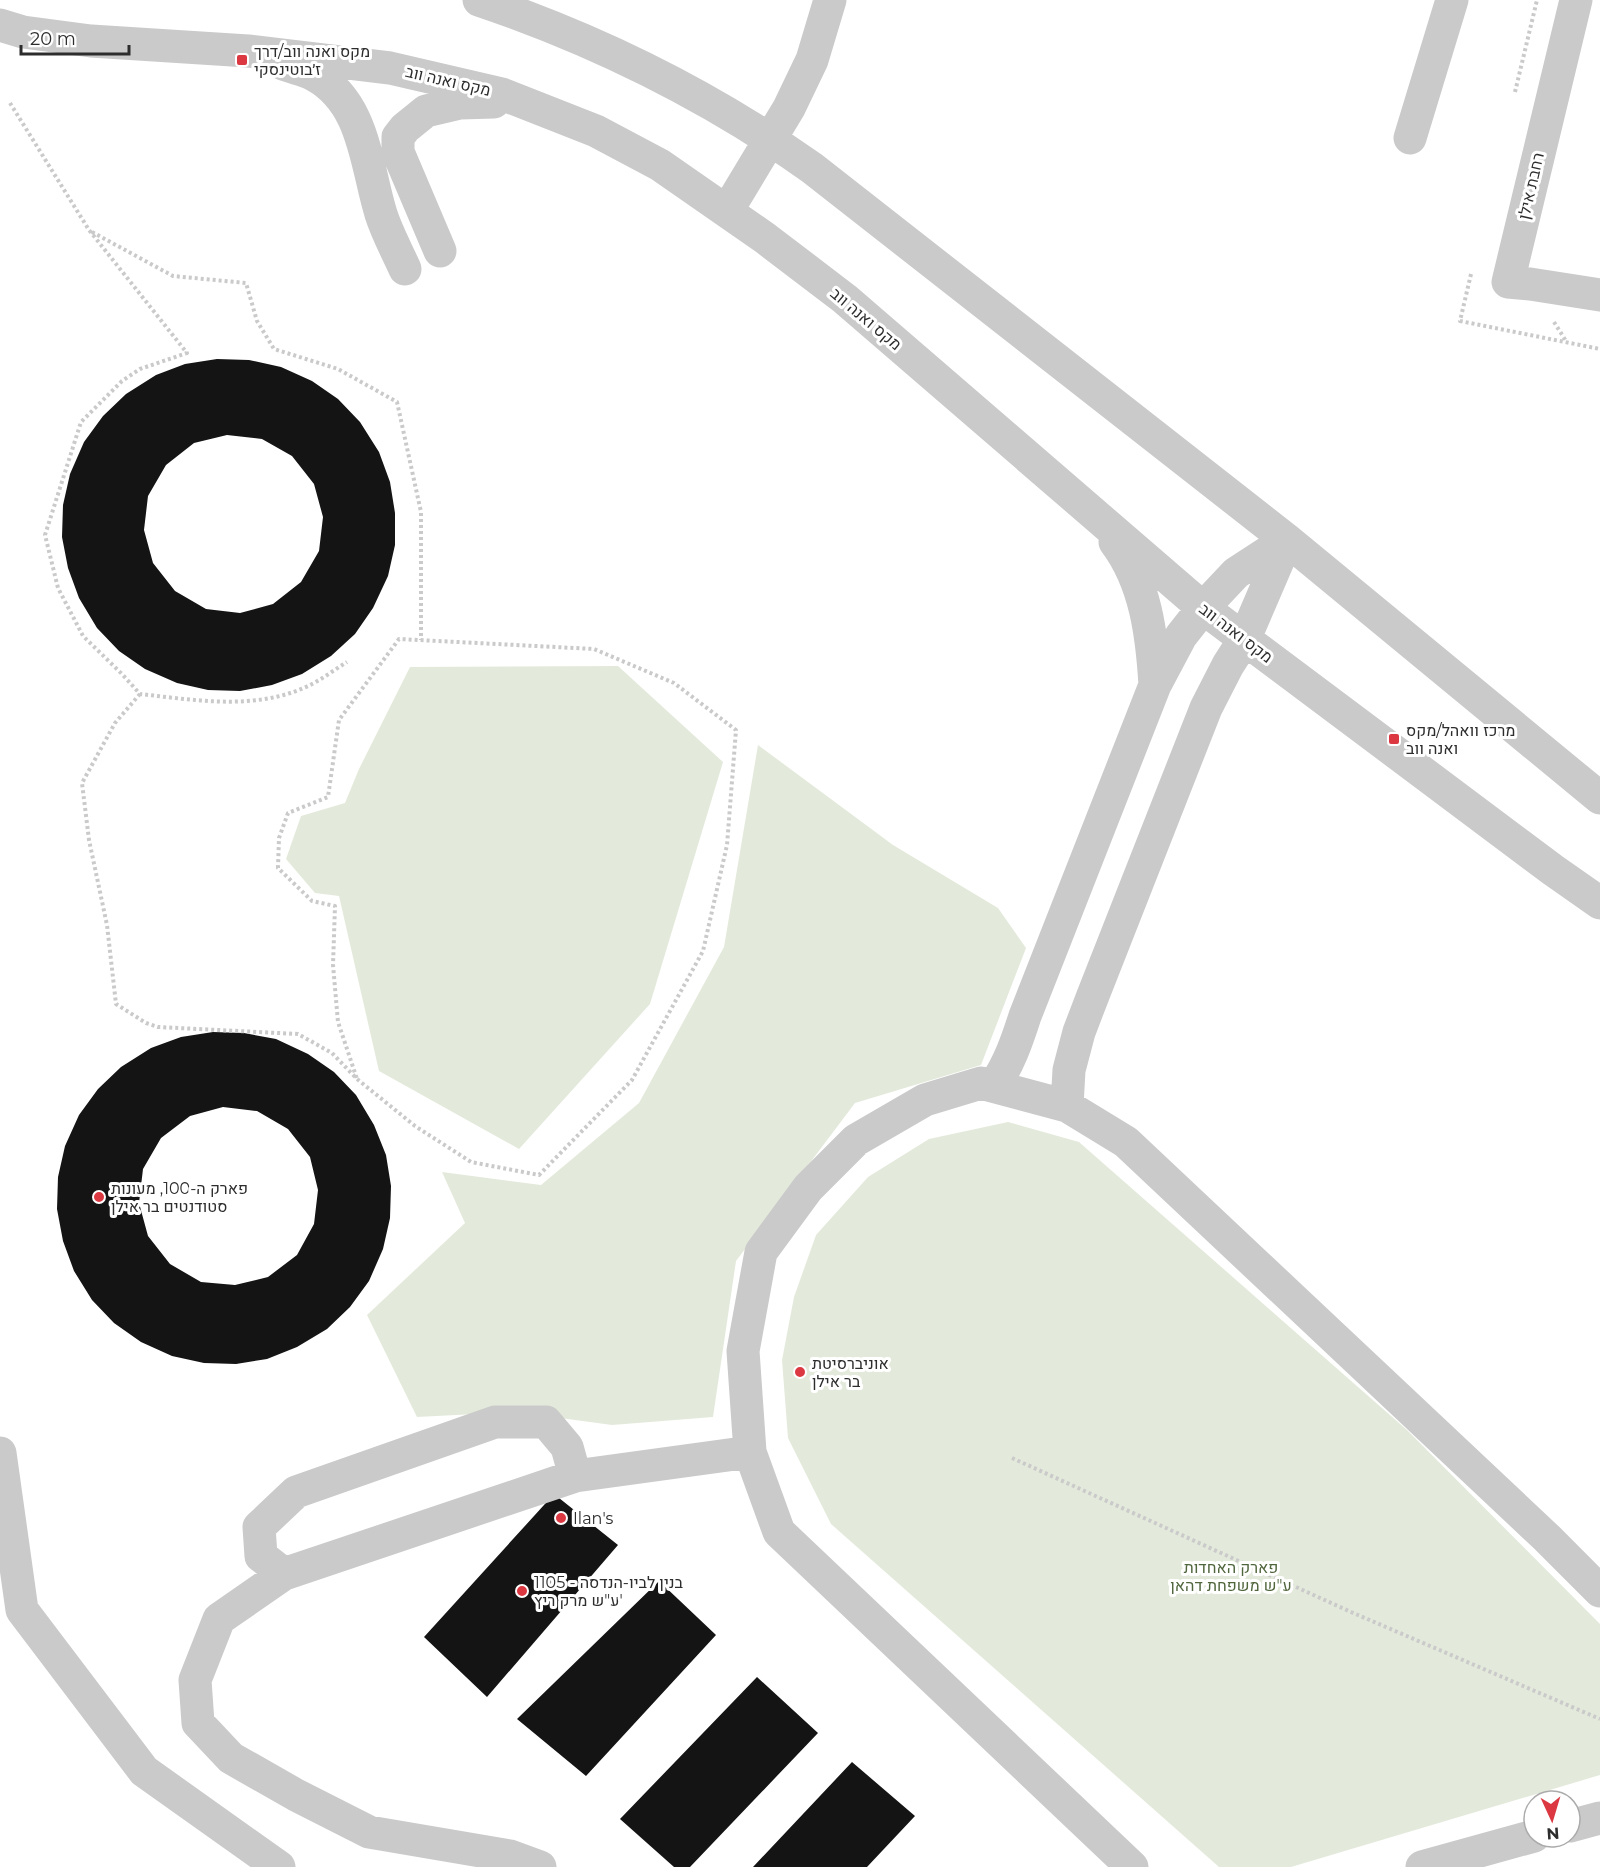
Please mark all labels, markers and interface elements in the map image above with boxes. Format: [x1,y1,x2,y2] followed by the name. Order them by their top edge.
[21,18,129,56] scale bar
[30,28,76,50] text: 20 m
[254,42,370,79] place label: מקס ואנה ווב/דרך ז׳בוטינסקי
[235,53,249,67] marker: מקס ואנה ווב/דרך ז׳בוטינסקי
[404,62,492,100] street label: מקס ואנה ווב
[1514,151,1548,221] street label: רחבת אילן
[827,284,905,354] street label: מקס ואנה ווב
[1196,599,1276,667] street label: מקס ואנה ווב
[1406,721,1515,758] place label: מרכז וואהל/מקס ואנה ווב
[1387,732,1401,746] marker: מרכז וואהל/מקס ואנה ווב
[111,1179,248,1216] place label: פארק ה-100, מעונות סטודנטים בר אילן
[92,1190,106,1204] marker: פארק ה-100, מעונות סטודנטים בר אילן
[812,1354,889,1391] place label: אוניברסיטת בר אילן
[793,1365,807,1379] marker: אוניברסיטת בר אילן
[573,1509,614,1528] place label: Ilan's
[554,1511,568,1525] marker: Ilan's
[1170,1558,1292,1595] park label: פארק האחדות ע"ש משפחת דהאן
[534,1573,684,1610] place label: 1105 - בנין לביו-הנדסה ע"ש מרק ריץ'
[515,1584,529,1598] marker: 1105 - בנין לביו-הנדסה ע"ש מרק ריץ'
[1522,1789,1582,1849] north arrow
[1546,1824,1560,1843] text: N

